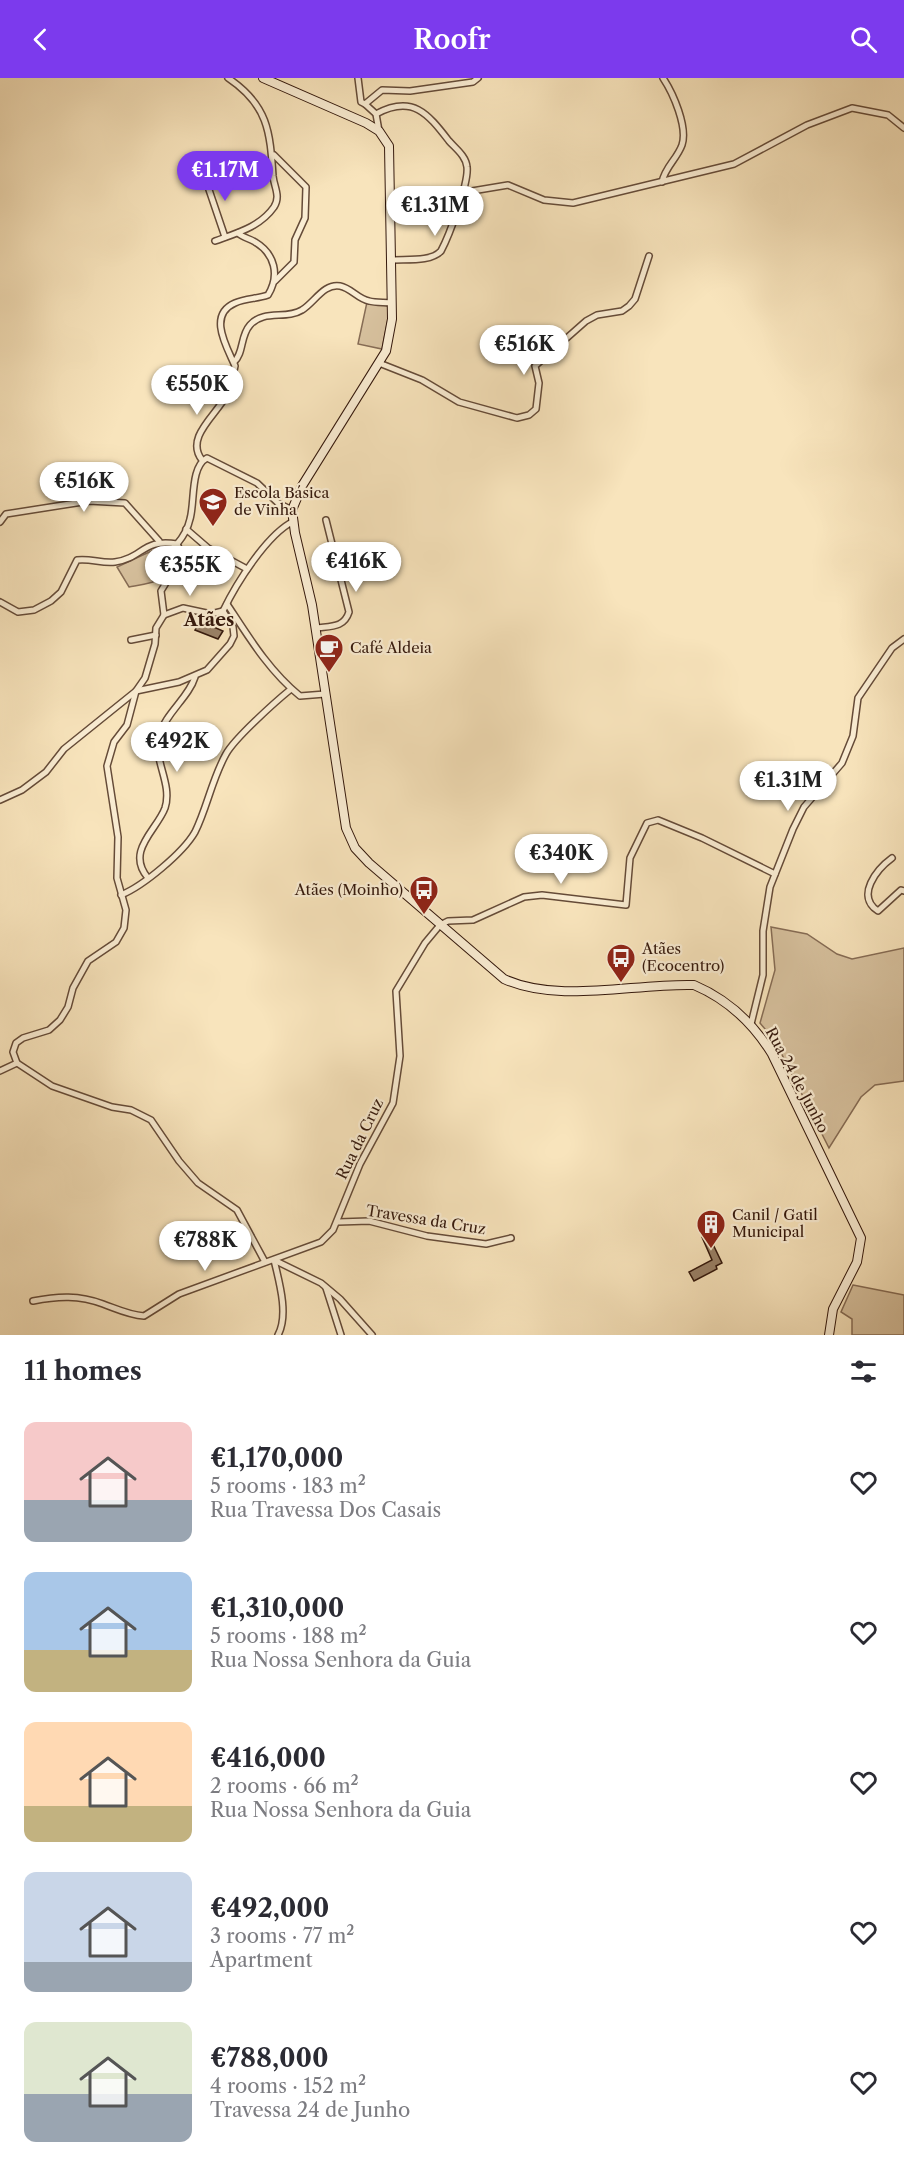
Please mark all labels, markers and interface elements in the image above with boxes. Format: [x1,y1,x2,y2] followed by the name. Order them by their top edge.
[24,23,57,56] icon: back
[413,23,491,56] text: Roofr
[847,23,880,56] icon: search
[176,151,274,202] pin: €1.17M
[191,158,259,182] text: €1.17M
[386,186,484,237] pin: €1.31M
[401,193,469,217] text: €1.31M
[482,325,566,376] pin: €516K
[494,332,554,356] text: €516K
[155,365,239,416] pin: €550K
[165,372,229,396] text: €550K
[42,462,126,513] pin: €516K
[54,469,114,493] text: €516K
[234,483,329,519] place label: Escola Básica de Vinha
[197,486,229,528] school or university icon: Escola Básica de Vinha
[314,542,398,593] pin: €416K
[148,546,232,597] pin: €355K
[325,549,387,573] text: €416K
[159,553,221,577] text: €355K
[183,609,234,631] district label: Atães
[313,632,345,674] cafe icon: Café Aldeia
[350,638,432,657] place label: Café Aldeia
[135,722,219,773] pin: €492K
[145,729,209,753] text: €492K
[739,761,837,812] pin: €1.31M
[754,768,822,792] text: €1.31M
[519,834,603,885] pin: €340K
[529,841,593,865] text: €340K
[408,874,440,916] bus stop icon: Atães (Moinho)
[294,880,403,899] place label: Atães (Moinho)
[641,939,724,975] place label: Atães (Ecocentro)
[605,942,637,984] bus stop icon: Atães (Ecocentro)
[762,1024,833,1136] street label: Rua 24 de Junho
[332,1095,387,1182] street label: Rua da Cruz
[365,1201,487,1238] street label: Travessa da Cruz
[732,1205,818,1241] place label: Canil / Gatil Municipal
[695,1208,727,1250] building icon: Canil / Gatil Municipal
[163,1221,247,1272] pin: €788K
[173,1228,237,1252] text: €788K
[24,1355,142,1387] text: 11 homes
[847,1355,880,1388] icon: filters
[210,1442,343,1474] text: €1,170,000
[72,1446,144,1518] icon: home
[847,1466,880,1499] icon: heart
[210,1474,366,1498] text: 5 rooms · 183 m²
[210,1498,441,1522] text: Rua Travessa Dos Casais
[210,1592,344,1624] text: €1,310,000
[72,1596,144,1668] icon: home
[847,1616,880,1649] icon: heart
[210,1624,367,1648] text: 5 rooms · 188 m²
[210,1648,471,1672] text: Rua Nossa Senhora da Guia
[210,1742,326,1774] text: €416,000
[72,1746,144,1818] icon: home
[847,1766,880,1799] icon: heart
[210,1774,359,1798] text: 2 rooms · 66 m²
[210,1798,471,1822] text: Rua Nossa Senhora da Guia
[210,1892,329,1924] text: €492,000
[72,1896,144,1968] icon: home
[847,1916,880,1949] icon: heart
[210,1924,354,1948] text: 3 rooms · 77 m²
[210,1948,313,1972] text: Apartment
[210,2042,329,2074] text: €788,000
[72,2046,144,2118] icon: home
[847,2066,880,2099] icon: heart
[210,2074,366,2098] text: 4 rooms · 152 m²
[210,2098,410,2122] text: Travessa 24 de Junho

